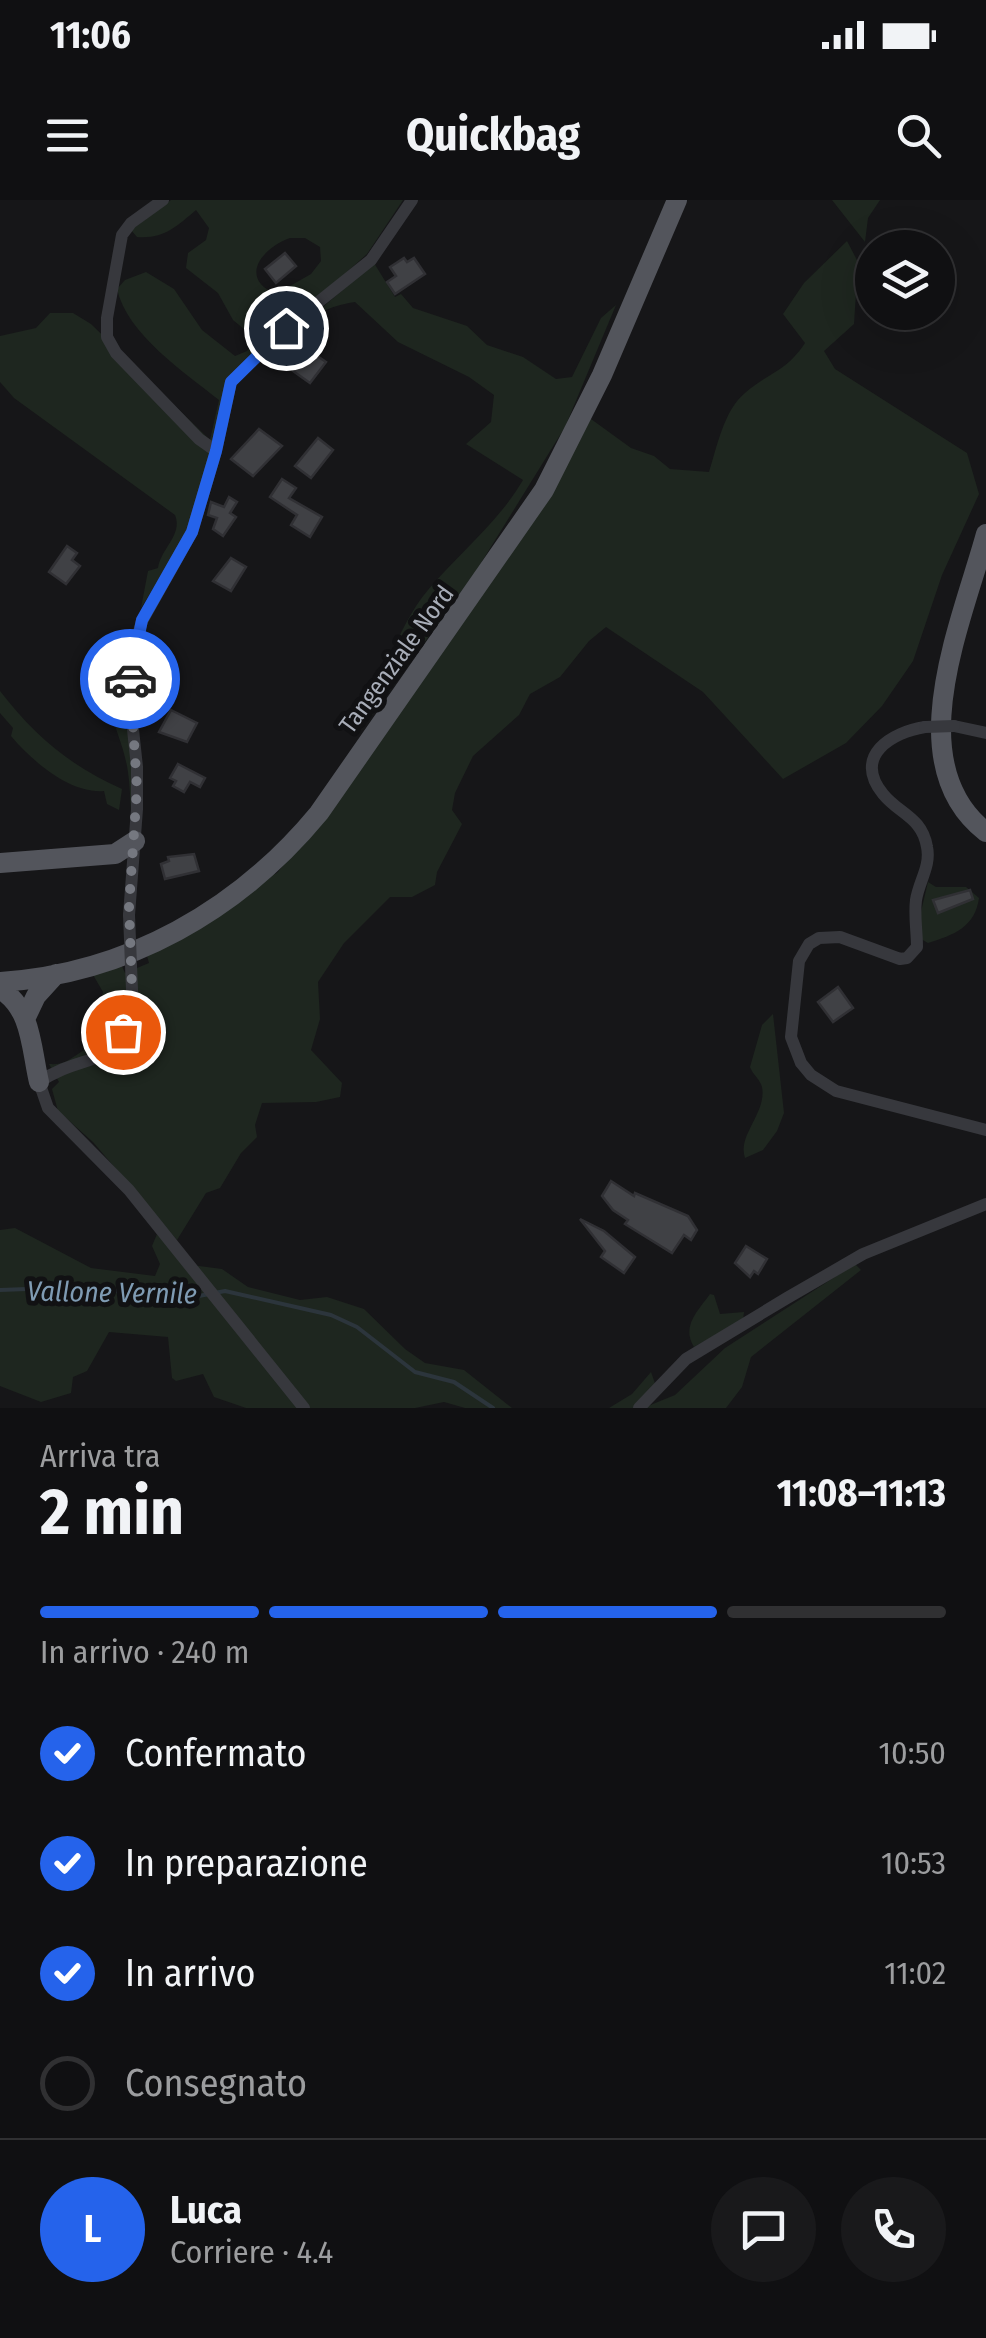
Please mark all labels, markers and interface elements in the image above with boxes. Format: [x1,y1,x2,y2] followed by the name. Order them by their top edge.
[50,12,131,58] text: 11:06
[40,108,95,163] icon: menu
[406,108,580,162] text: Quickbag
[891,108,946,163] icon: search
[855,230,955,330] map controls
[855,230,955,330] button: layers
[244,286,329,371] pin
[259,301,314,356] icon: home
[333,580,460,739] street label: Tangenziale Nord
[80,629,180,729] courier
[103,652,158,707] icon: car
[81,990,166,1075] pin
[96,1005,151,1060] icon: bag
[27,1275,197,1310] water label: Vallone Vernile
[40,1437,161,1475] text: Arriva tra
[777,1470,946,1516] text: 11:08–11:13
[40,1473,184,1551] text: 2 min
[40,1633,249,1671] text: In arrivo · 240 m
[40,1726,95,1781] icon: check
[125,1730,307,1776] text: Confermato
[879,1734,946,1772] text: 10:50
[40,1836,95,1891] icon: check
[125,1840,368,1886] text: In preparazione
[881,1844,946,1882] text: 10:53
[40,1946,95,2001] icon: check
[125,1950,255,1996] text: In arrivo
[884,1954,946,1992] text: 11:02
[125,2060,307,2106] text: Consegnato
[711,2177,816,2282] button: chat
[841,2177,946,2282] button: phone
[170,2187,242,2233] text: Luca
[84,2206,101,2252] text: L
[170,2233,333,2271] text: Corriere · 4.4

